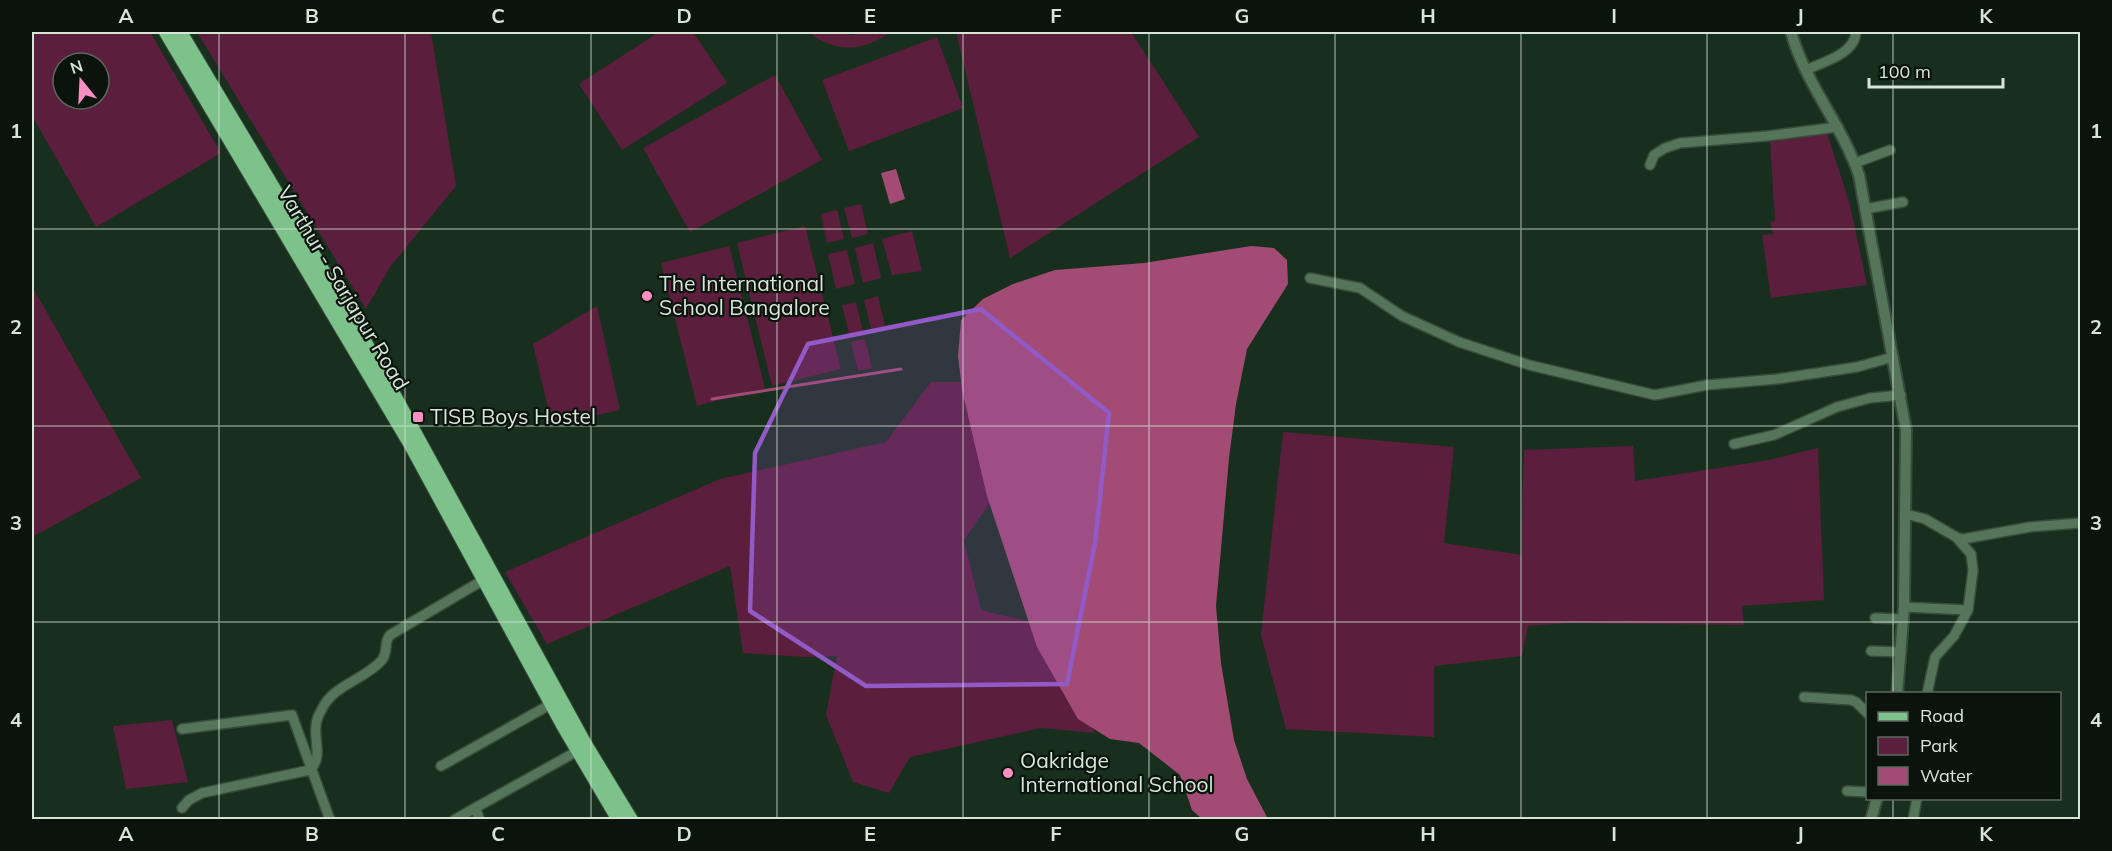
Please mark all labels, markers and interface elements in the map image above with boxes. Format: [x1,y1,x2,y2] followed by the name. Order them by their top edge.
[119,3,134,28] text: A
[305,3,319,28] text: B
[491,3,505,28] text: C
[676,3,692,28] text: D
[864,3,876,28] text: E
[1050,3,1062,28] text: F
[1235,3,1249,28] text: G
[1420,3,1436,28] text: H
[1611,3,1617,28] text: I
[1796,3,1804,28] text: J
[1979,3,1993,28] text: K
[51,51,111,111] north arrow
[1869,51,2002,89] scale bar
[68,55,85,78] text: N
[1878,60,1931,83] text: 100 m
[10,118,22,143] text: 1
[2090,118,2102,143] text: 1
[273,181,415,394] street label: Varthur - Sarjapur Road
[659,270,830,320] place label: The International School Bangalore
[640,289,654,303] marker: The International School Bangalore
[10,314,22,339] text: 2
[2090,314,2102,339] text: 2
[430,403,596,429] place label: TISB Boys Hostel
[411,410,425,424] marker: TISB Boys Hostel
[10,510,22,535] text: 3
[2090,510,2102,535] text: 3
[1866,692,2061,800] legend
[1920,704,1964,727] text: Road
[10,707,22,732] text: 4
[2090,707,2102,732] text: 4
[1920,734,1959,757] text: Park
[1020,747,1213,797] place label: Oakridge International School
[1920,764,1973,787] text: Water
[1001,766,1015,780] marker: Oakridge International School
[119,821,134,846] text: A
[305,821,319,846] text: B
[491,821,505,846] text: C
[676,821,692,846] text: D
[864,821,876,846] text: E
[1050,821,1062,846] text: F
[1235,821,1249,846] text: G
[1420,821,1436,846] text: H
[1611,821,1617,846] text: I
[1796,821,1804,846] text: J
[1979,821,1993,846] text: K

